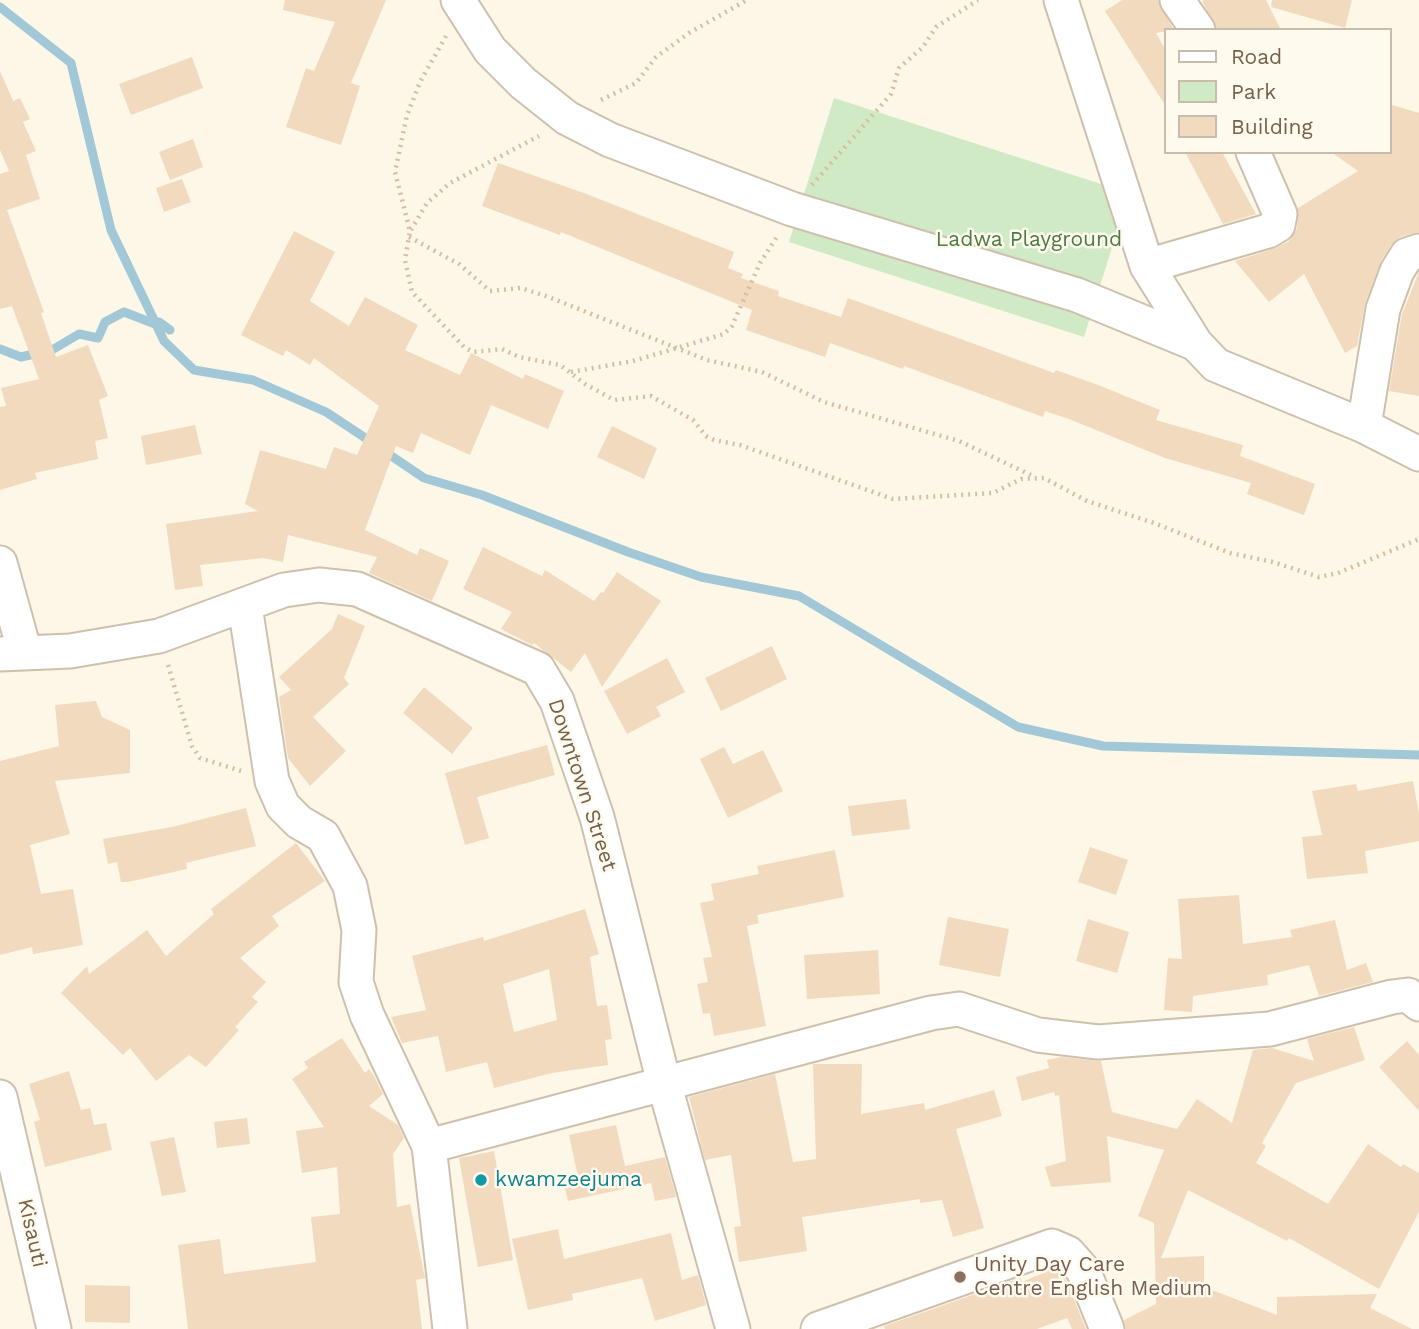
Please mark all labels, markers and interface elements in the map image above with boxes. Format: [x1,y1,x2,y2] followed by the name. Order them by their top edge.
[1164,28,1391,154] legend
[1231,44,1282,69] text: Road
[1231,79,1276,104] text: Park
[1231,114,1313,139] text: Building
[936,227,1122,253] park label: Ladwa Playground
[542,696,622,874] street label: Downtown Street
[495,1167,642,1193] place label: kwamzeejuma
[473,1172,489,1188] marker: kwamzeejuma
[12,1196,52,1270] street label: Kisauti
[974,1252,1212,1302] place label: Unity Day Care Centre English Medium
[952,1269,968,1285] marker: Unity Day Care Centre English Medium

